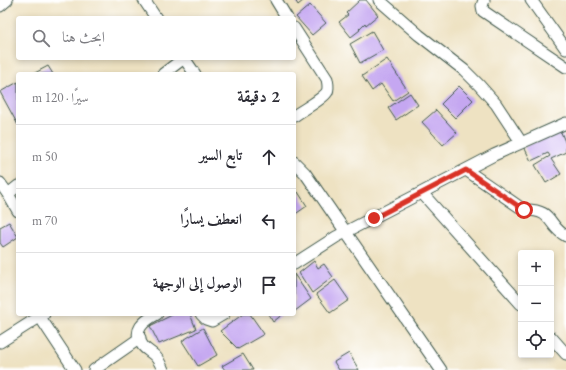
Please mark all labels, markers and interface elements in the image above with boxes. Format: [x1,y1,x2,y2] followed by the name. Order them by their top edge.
[16,16,296,60] search box
[30,27,52,49] icon: search
[62,27,105,46] text: ابحث هنا
[237,85,280,107] text: 2 دقيقة
[32,89,89,106] text: سيرًا · 120 m
[199,145,242,164] text: تابع السير
[258,146,280,168] icon: ahead
[32,148,57,165] text: 50 m
[515,201,533,219] route start
[180,209,242,228] text: انعطف يسارًا
[365,209,383,227] route end
[258,210,280,232] icon: left
[32,212,57,229] text: 70 m
[518,250,554,358] map controls
[518,250,554,286] button: +
[153,273,242,292] text: الوصول إلى الوجهة
[258,274,280,296] icon: arrive
[518,286,554,322] button: −
[518,322,554,358] button: locate

